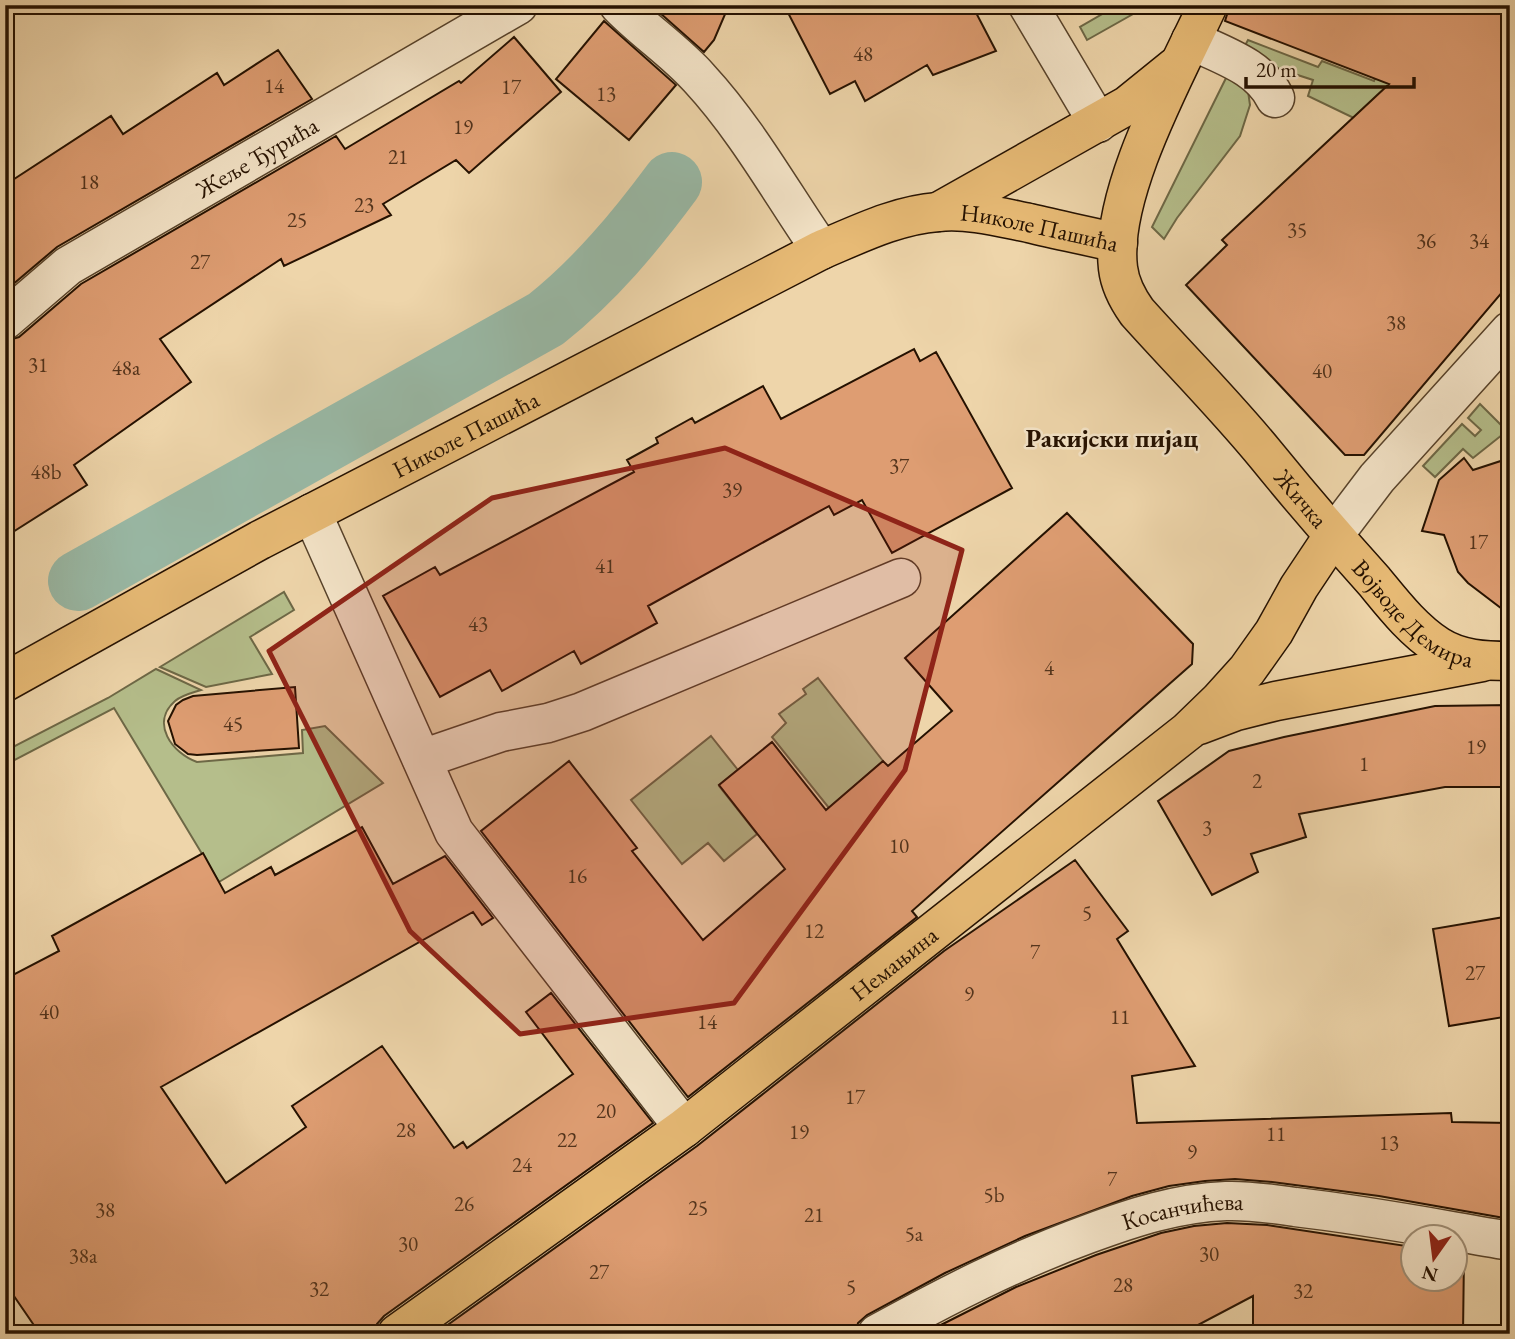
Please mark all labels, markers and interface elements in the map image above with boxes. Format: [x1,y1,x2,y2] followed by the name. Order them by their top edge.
[853,40,873,67] house number: 48
[1246,46,1414,90] scale bar
[1256,56,1297,83] text: 20 m
[264,72,285,99] house number: 14
[501,73,522,100] house number: 17
[596,80,616,107] house number: 13
[189,109,324,205] street label: Жеље Ђурића
[453,113,473,140] house number: 19
[388,143,408,170] house number: 21
[79,168,99,195] house number: 18
[354,191,374,218] house number: 23
[959,196,1122,258] street label: Николе Пашића
[287,206,307,233] house number: 25
[1287,216,1307,243] house number: 35
[1416,227,1436,254] house number: 36
[1469,227,1490,254] house number: 34
[190,248,211,275] house number: 27
[1386,309,1406,336] house number: 38
[28,351,48,378] house number: 31
[112,354,141,381] house number: 48a
[1312,357,1332,384] house number: 40
[387,383,544,485] street label: Николе Пашића
[1026,421,1198,455] district label: Ракијски пијац
[889,452,910,479] house number: 37
[31,458,62,485] house number: 48b
[1267,461,1336,534] street label: Жичка
[722,476,742,503] house number: 39
[1468,528,1489,555] house number: 17
[595,552,615,579] house number: 41
[1346,552,1476,674] street label: Војводе Демира
[468,610,488,637] house number: 43
[1044,654,1055,681] house number: 4
[223,710,243,737] house number: 45
[1466,733,1486,760] house number: 19
[1359,750,1369,777] house number: 1
[1252,767,1262,794] house number: 2
[1202,814,1212,841] house number: 3
[889,832,909,859] house number: 10
[567,862,587,889] house number: 16
[1082,899,1092,926] house number: 5
[804,917,824,944] house number: 12
[843,919,944,1007] street label: Немањина
[1030,938,1041,965] house number: 7
[1465,959,1486,986] house number: 27
[964,980,974,1007] house number: 9
[39,998,59,1025] house number: 40
[1110,1003,1130,1030] house number: 11
[697,1008,718,1035] house number: 14
[845,1083,866,1110] house number: 17
[596,1097,616,1124] house number: 20
[396,1116,416,1143] house number: 28
[789,1118,809,1145] house number: 19
[1266,1120,1286,1147] house number: 11
[557,1126,577,1153] house number: 22
[1379,1129,1399,1156] house number: 13
[1187,1138,1197,1165] house number: 9
[512,1151,533,1178] house number: 24
[1107,1165,1118,1192] house number: 7
[984,1181,1005,1208] house number: 5b
[1118,1185,1245,1237] street label: Косанчићева
[454,1190,474,1217] house number: 26
[688,1194,708,1221] house number: 25
[95,1196,115,1223] house number: 38
[804,1201,824,1228] house number: 21
[905,1220,924,1247] house number: 5a
[1400,1224,1470,1294] north arrow
[398,1230,418,1257] house number: 30
[1199,1240,1219,1267] house number: 30
[69,1242,98,1269] house number: 38a
[589,1258,610,1285] house number: 27
[1419,1260,1440,1288] text: N
[1113,1271,1133,1298] house number: 28
[846,1273,856,1300] house number: 5
[309,1275,329,1302] house number: 32
[1293,1277,1313,1304] house number: 32

